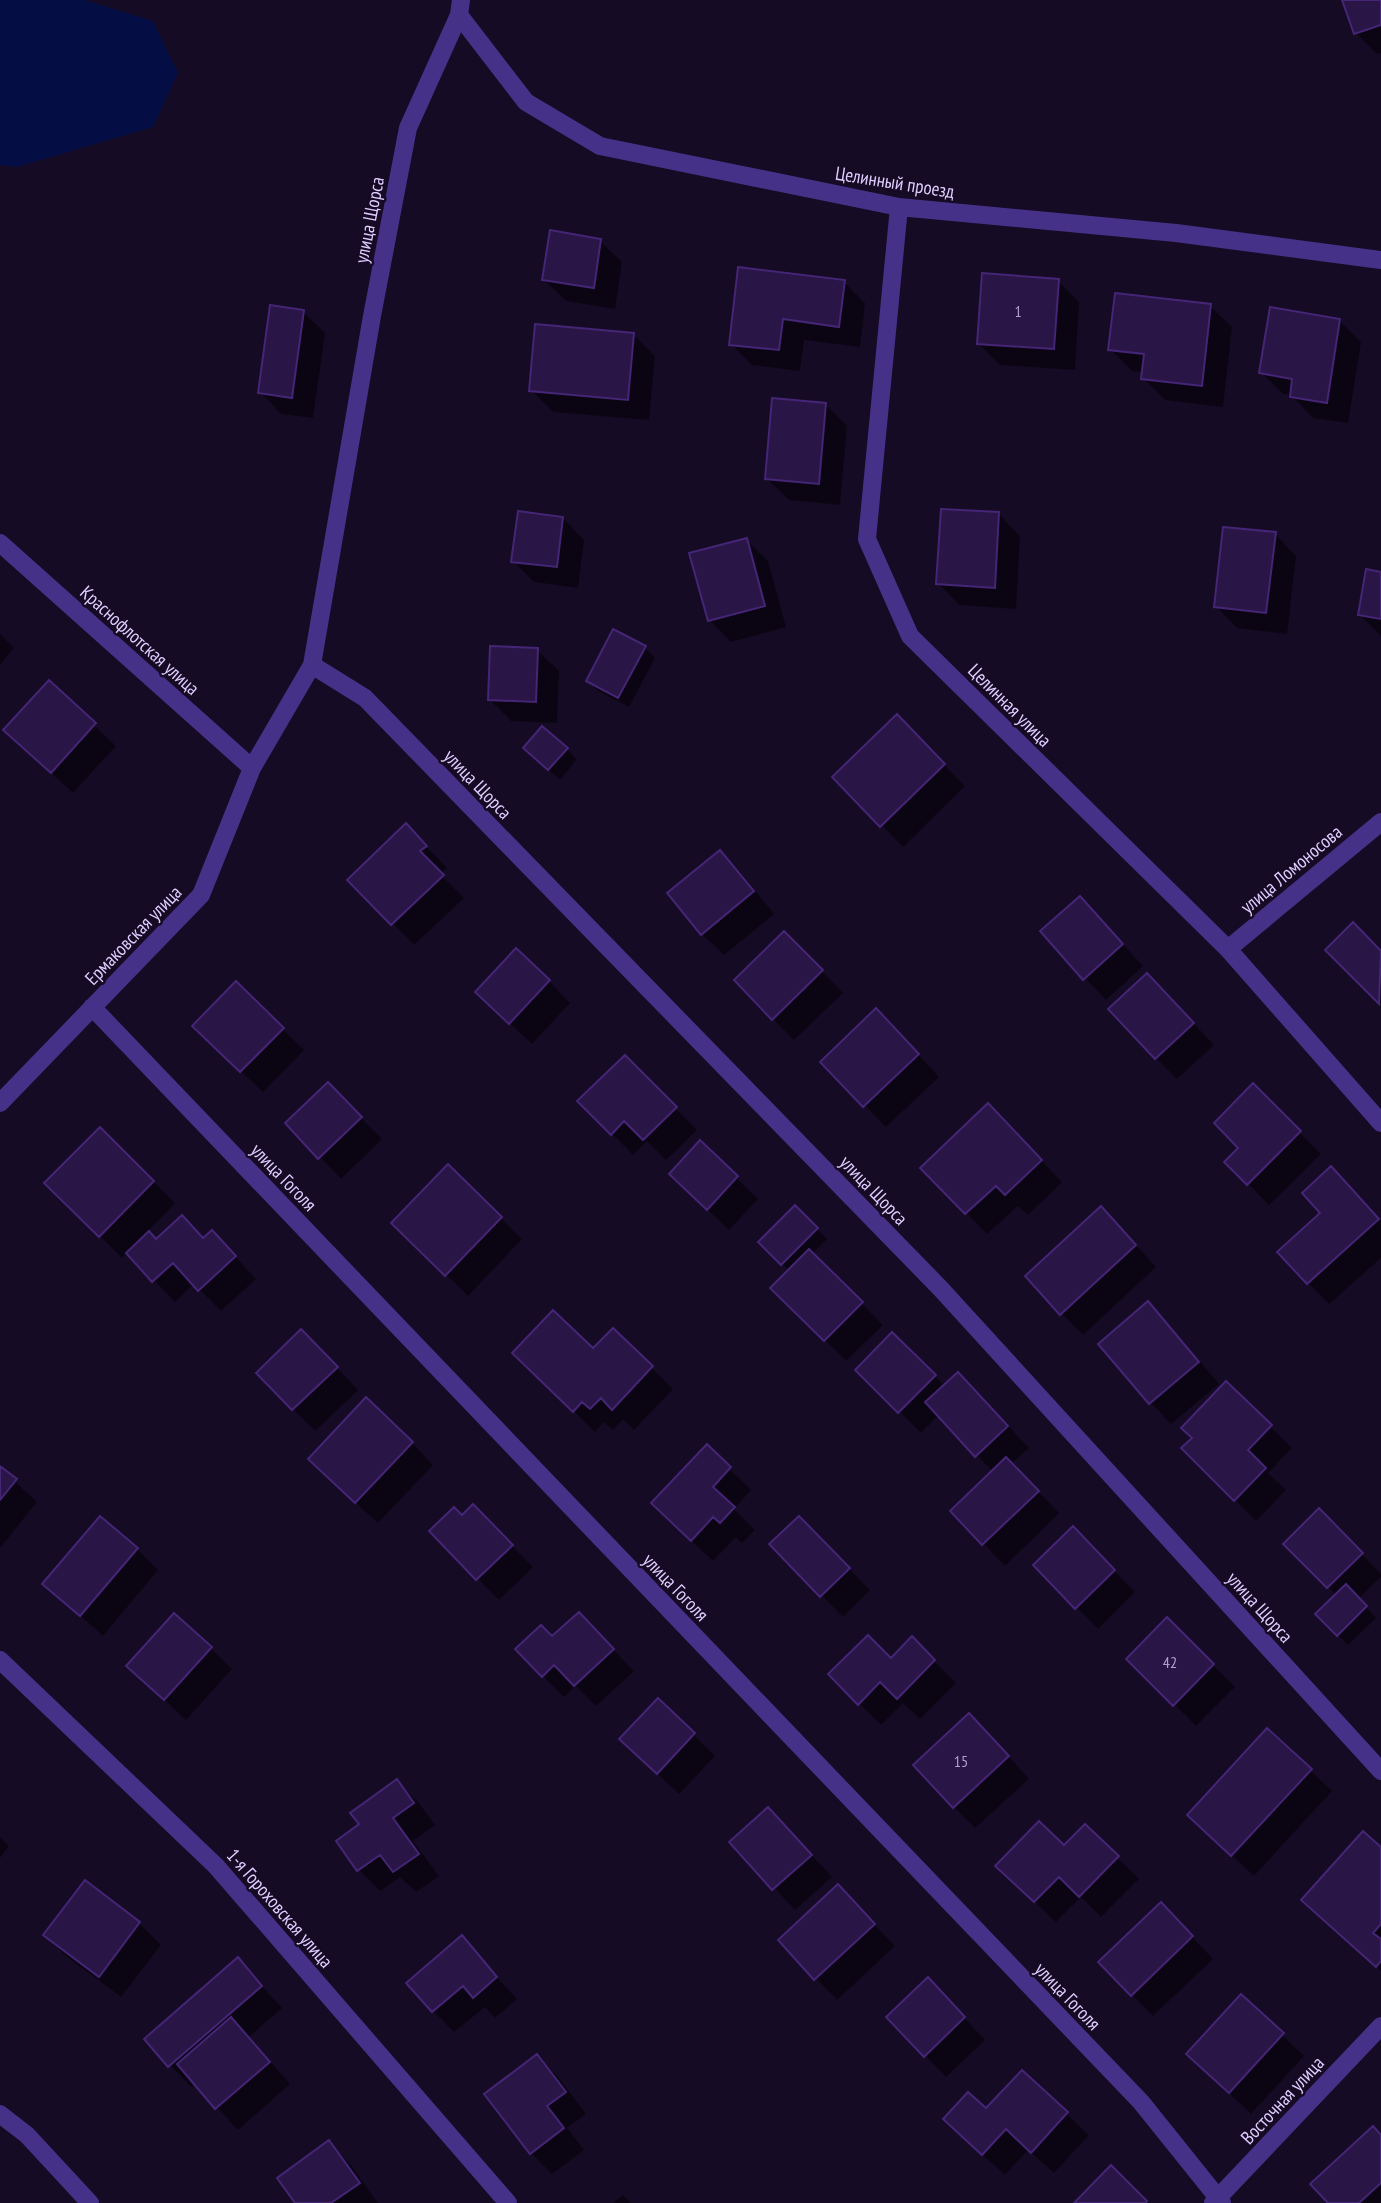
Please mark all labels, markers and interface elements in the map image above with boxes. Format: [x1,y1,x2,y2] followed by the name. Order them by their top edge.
[834,161,957,203] street label: Целинный проезд
[349,175,389,265] street label: улица Щорса
[1014,301,1022,321] house number: 1
[75,580,205,700] street label: Краснофлотская улица
[963,658,1057,752] street label: Целинная улица
[439,744,517,824] street label: улица Щорса
[1235,820,1347,918] street label: улица Ломоносова
[80,880,186,990] street label: Ермаковская улица
[246,1138,322,1216] street label: улица Гоголя
[835,1150,913,1230] street label: улица Щорса
[638,1548,714,1626] street label: улица Гоголя
[1222,1566,1298,1648] street label: улица Щорса
[1163,1652,1177,1672] house number: 42
[954,1751,968,1771] house number: 15
[222,1843,338,1973] street label: 1-я Гороховская улица
[1030,1957,1106,2035] street label: улица Гоголя
[1235,2051,1329,2149] street label: Восточная улица

